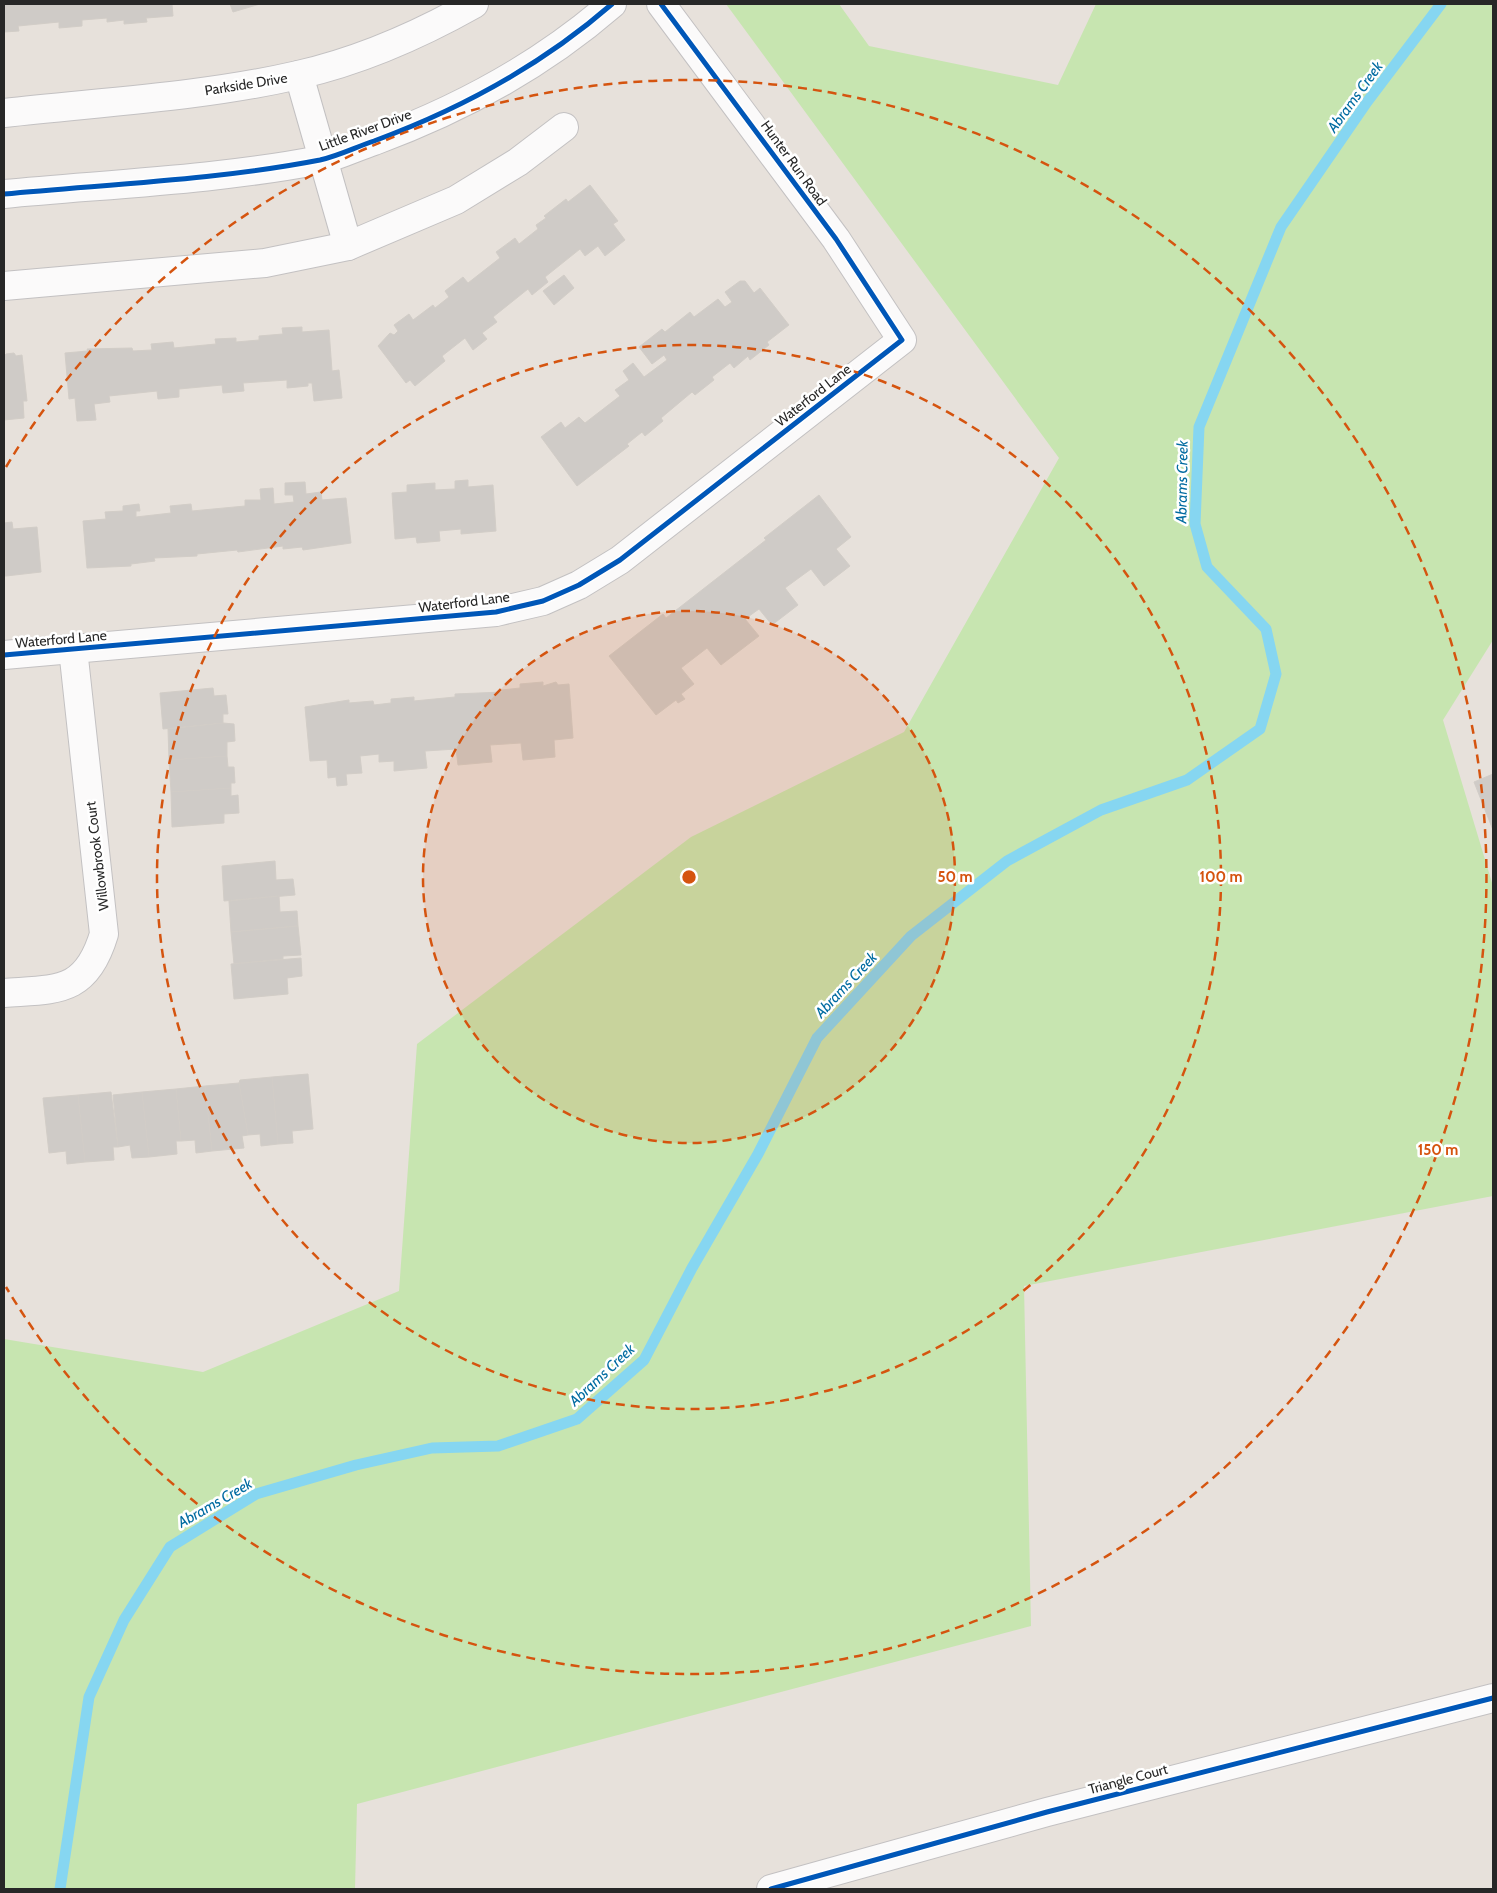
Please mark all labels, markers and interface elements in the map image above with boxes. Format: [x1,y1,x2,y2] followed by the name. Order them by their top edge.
[1323,58,1387,137] water label: Abrams Creek
[203,69,289,99] street label: Parkside Drive
[316,105,414,155] street label: Little River Drive
[757,117,831,209] street label: Hunter Run Road
[771,360,855,430] street label: Waterford Lane
[1172,440,1192,525] water label: Abrams Creek
[417,587,511,617] street label: Waterford Lane
[15,626,107,652] street label: Waterford Lane
[81,800,113,912] street label: Willowbrook Court
[680,868,698,886] centre of rings
[937,868,973,886] text: 50 m
[1199,868,1243,886] text: 100 m
[810,948,881,1022] water label: Abrams Creek
[1418,1141,1458,1159] text: 150 m
[565,1340,639,1411] water label: Abrams Creek
[174,1474,256,1532] water label: Abrams Creek
[1086,1760,1170,1798] street label: Triangle Court

